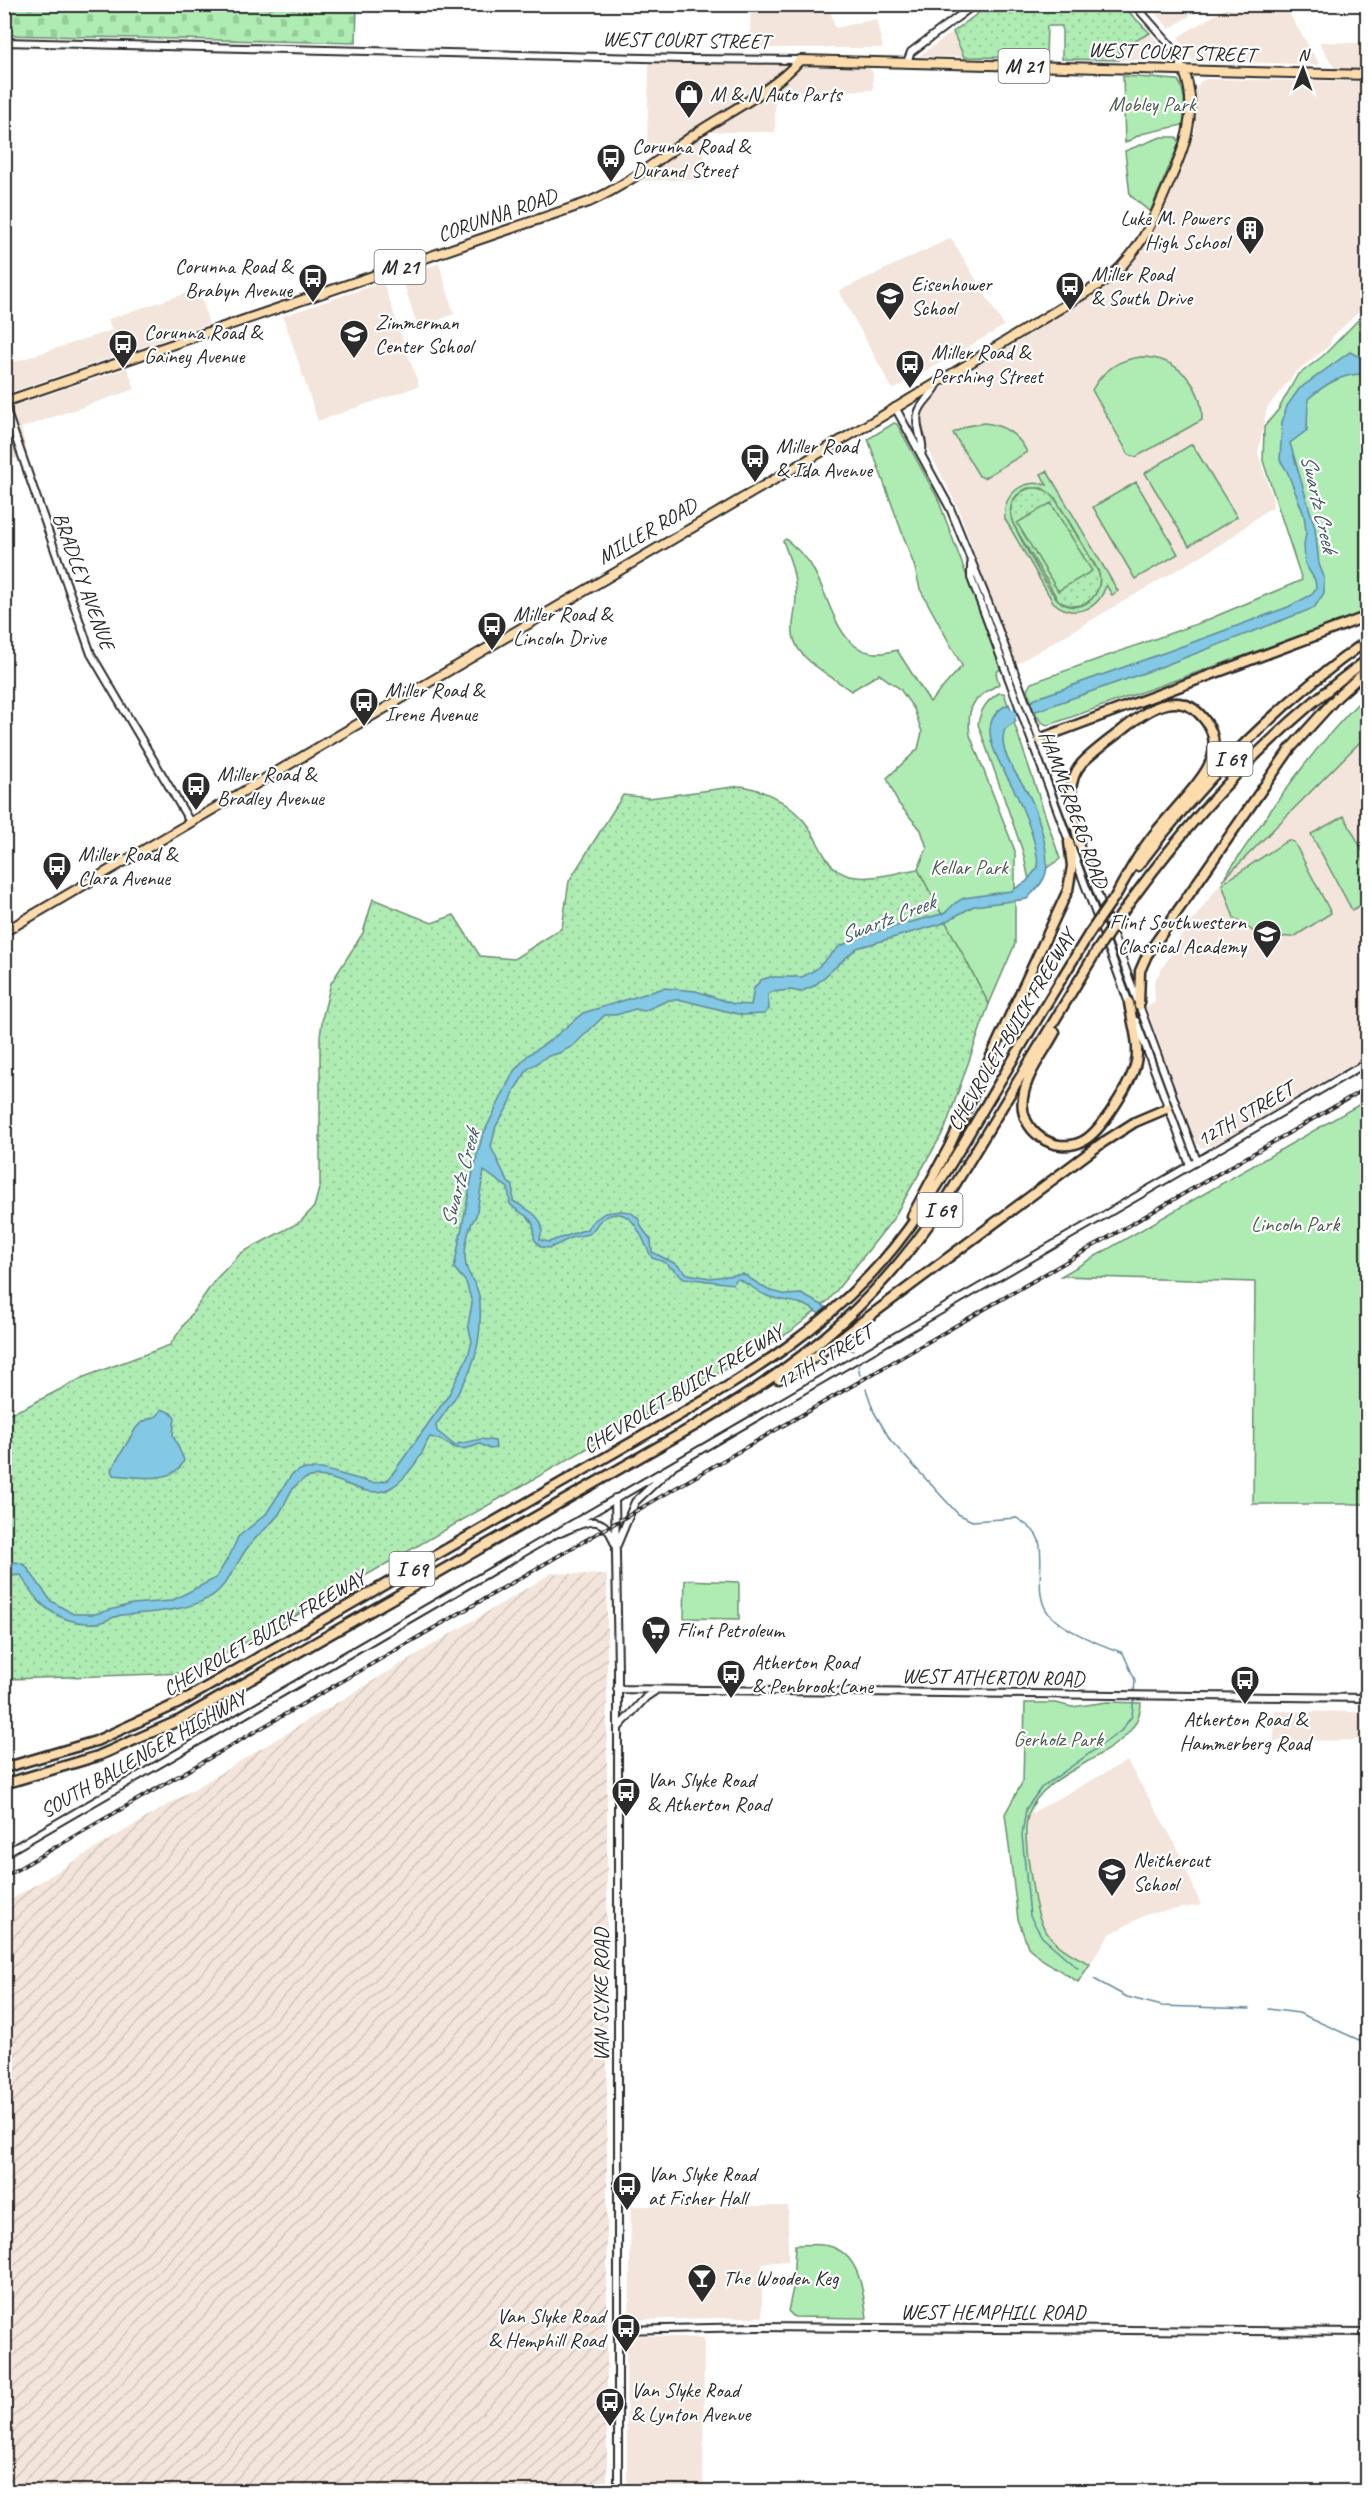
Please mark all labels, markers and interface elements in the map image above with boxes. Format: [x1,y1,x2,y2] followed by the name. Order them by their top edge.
[602,26,774,55] street label: WEST COURT STREET
[1088,36,1260,68] street label: WEST COURT STREET
[1273,39,1333,99] north arrow
[1298,45,1311,65] text: N
[998,49,1050,83] road number: M 21
[673,78,705,120] shop icon: M & N Auto Parts
[710,81,843,107] place label: M & N Auto Parts
[1108,91,1197,117] park label: Mobley Park
[632,133,751,183] place label: Corunna Road & Durand Street
[595,142,627,184] bus stop icon: Corunna Road & Durand Street
[434,182,562,248] street label: CORUNNA ROAD
[1120,205,1232,255] place label: Luke M. Powers High School
[1234,214,1266,256] building icon: Luke M. Powers High School
[374,250,426,284] road number: M 21
[175,253,294,303] place label: Corunna Road & Brabyn Avenue
[1091,261,1194,311] place label: Miller Road & South Drive
[297,262,329,304] bus stop icon: Corunna Road & Brabyn Avenue
[1054,270,1086,312] bus stop icon: Miller Road & South Drive
[911,271,993,321] place label: Eisenhower School
[874,280,906,322] school or university icon: Eisenhower School
[375,309,476,359] place label: Zimmerman Center School
[338,318,370,360] school or university icon: Zimmerman Center School
[144,319,263,369] place label: Corunna Road & Gainey Avenue
[107,328,139,370] bus stop icon: Corunna Road & Gainey Avenue
[931,339,1045,389] place label: Miller Road & Pershing Street
[894,348,926,390] bus stop icon: Miller Road & Pershing Street
[776,433,874,483] place label: Miller Road & Ida Avenue
[739,442,771,484] bus stop icon: Miller Road & Ida Avenue
[1294,452,1345,559] water label: Swartz Creek
[593,491,703,570] street label: MILLER ROAD
[47,509,122,655] street label: BRADLEY AVENUE
[513,601,614,651] place label: Miller Road & Lincoln Drive
[476,610,508,652] bus stop icon: Miller Road & Lincoln Drive
[385,677,486,727] place label: Miller Road & Irene Avenue
[348,686,380,728] bus stop icon: Miller Road & Irene Avenue
[1033,727,1115,893] street label: HAMMERBERG ROAD
[1208,742,1252,776] road number: I 69
[217,761,325,811] place label: Miller Road & Bradley Avenue
[180,770,212,812] bus stop icon: Miller Road & Bradley Avenue
[78,841,179,891] place label: Miller Road & Clara Avenue
[41,850,73,892] bus stop icon: Miller Road & Clara Avenue
[930,854,1009,880] park label: Kellar Park
[836,887,942,950] water label: Swartz Creek
[1110,909,1248,959] place label: Flint Southwestern Classical Academy
[1251,918,1283,960] school or university icon: Flint Southwestern Classical Academy
[941,921,1083,1135] street label: CHEVROLET-BUICK FREEWAY
[1192,1073,1303,1152] street label: 12TH STREET
[434,1123,487,1230] water label: Swartz Creek
[918,1193,962,1227] road number: I 69
[1251,1211,1340,1237] park label: Lincoln Park
[771,1316,882,1395] street label: 12TH STREET
[578,1317,792,1459] street label: CHEVROLET-BUICK FREEWAY
[390,1552,434,1586] road number: I 69
[158,1562,374,1702] street label: CHEVROLET-BUICK FREEWAY
[640,1614,672,1656] supermarket icon: Flint Petroleum
[677,1617,786,1643] place label: Flint Petroleum
[752,1649,874,1699] place label: Atherton Road & Penbrook Lane
[715,1658,747,1700] bus stop icon: Atherton Road & Penbrook Lane
[902,1662,1086,1692] street label: WEST ATHERTON ROAD
[1229,1664,1261,1706] bus stop icon: Atherton Road & Hammerberg Road
[35,1683,254,1824] street label: SOUTH BALLENGER HIGHWAY
[1179,1706,1314,1756] place label: Atherton Road & Hammerberg Road
[1013,1726,1104,1752] park label: Gerholz Park
[647,1767,773,1817] place label: Van Slyke Road & Atherton Road
[610,1776,642,1818] bus stop icon: Van Slyke Road & Atherton Road
[1133,1847,1212,1897] place label: Neithercut School
[1096,1856,1128,1898] school or university icon: Neithercut School
[588,1926,614,2062] street label: VAN SLYKE ROAD
[648,2161,760,2211] place label: Van Slyke Road at Fisher Hall
[611,2170,643,2212] bus stop icon: Van Slyke Road at Fisher Hall
[686,2262,718,2304] bar icon: The Wooden Keg
[723,2265,840,2291] place label: The Wooden Keg
[901,2299,1087,2325] street label: WEST HEMPHILL ROAD
[488,2303,609,2353] place label: Van Slyke Road & Hemphill Road
[610,2312,642,2354] bus stop icon: Van Slyke Road & Hemphill Road
[631,2377,752,2427] place label: Van Slyke Road & Lynton Avenue
[594,2386,626,2428] bus stop icon: Van Slyke Road & Lynton Avenue

